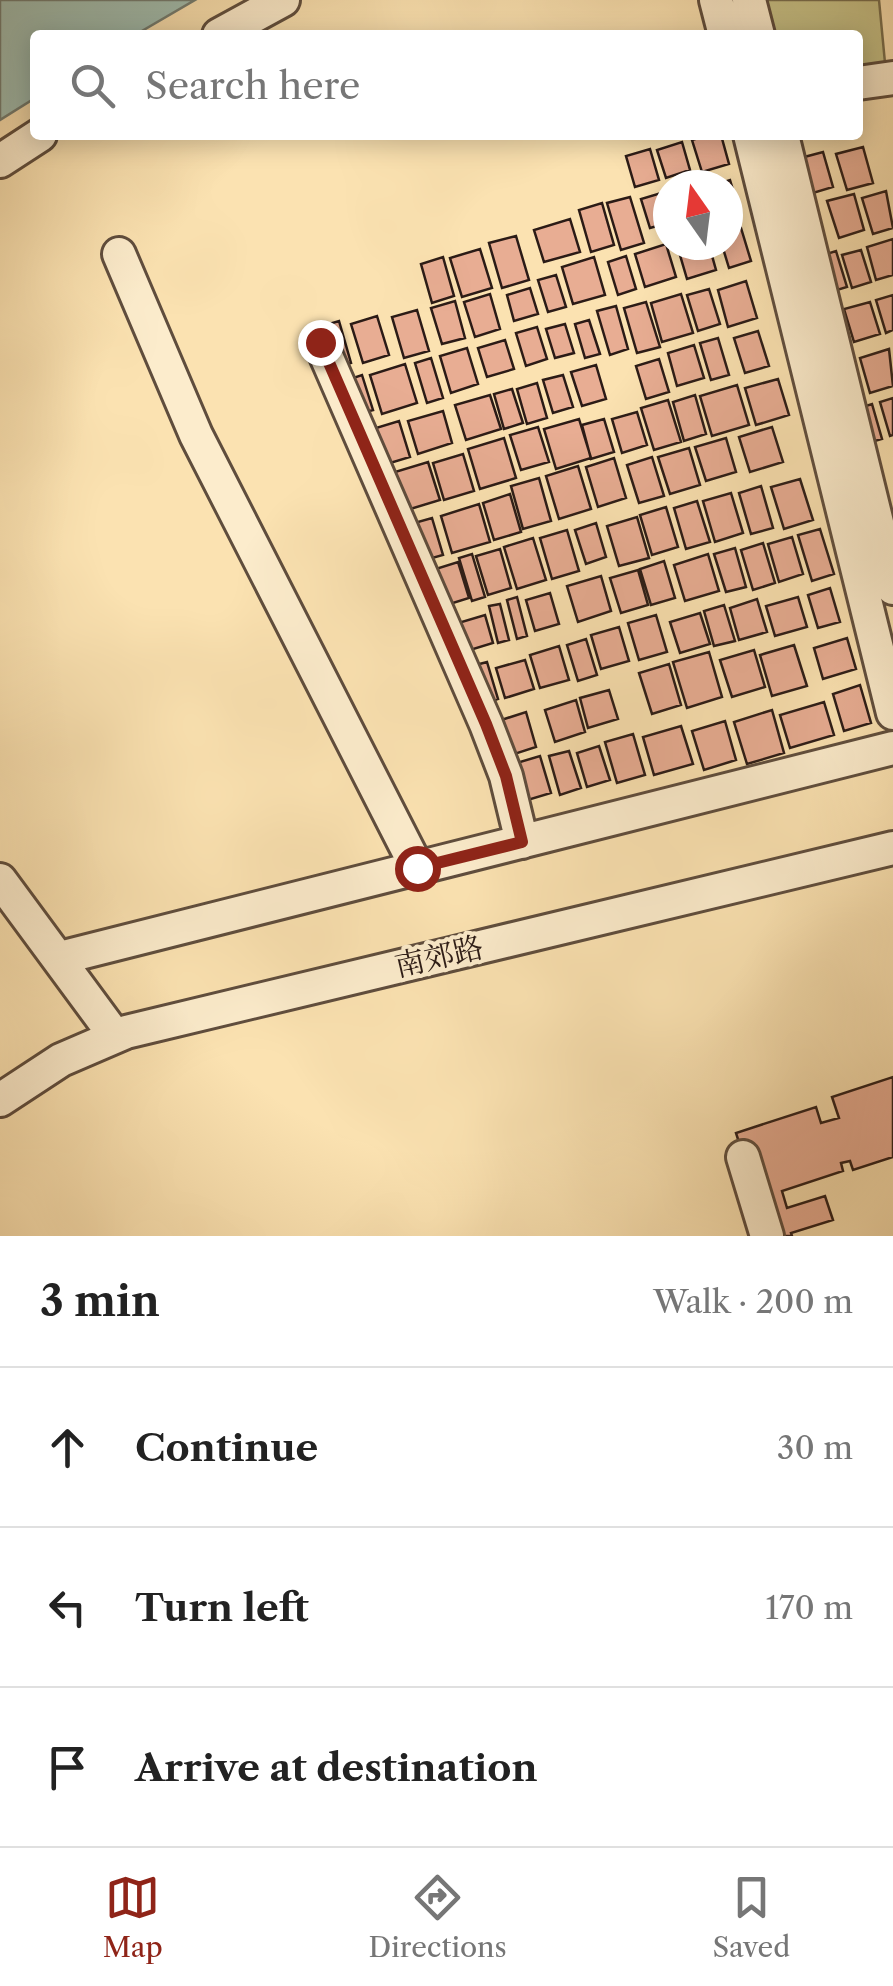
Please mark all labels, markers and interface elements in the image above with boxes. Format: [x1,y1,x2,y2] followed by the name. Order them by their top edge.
[30,30,863,140] search box
[65,58,120,113] icon: search
[145,62,360,109] text: Search here
[653,170,743,260] north arrow
[298,320,344,366] route end
[395,846,441,892] route start
[391,928,487,985] street label: 南郊路
[40,1275,160,1327] text: 3 min
[653,1282,853,1321] text: Walk · 200 m
[40,1420,95,1475] icon: ahead
[135,1424,318,1471] text: Continue
[777,1428,853,1467] text: 30 m
[40,1580,95,1635] icon: left
[135,1584,309,1631] text: Turn left
[765,1588,853,1627] text: 170 m
[40,1740,95,1795] icon: arrive
[135,1744,538,1791] text: Arrive at destination
[103,1870,163,1964] tab: Map
[368,1870,507,1964] tab: Directions
[712,1870,790,1964] tab: Saved

